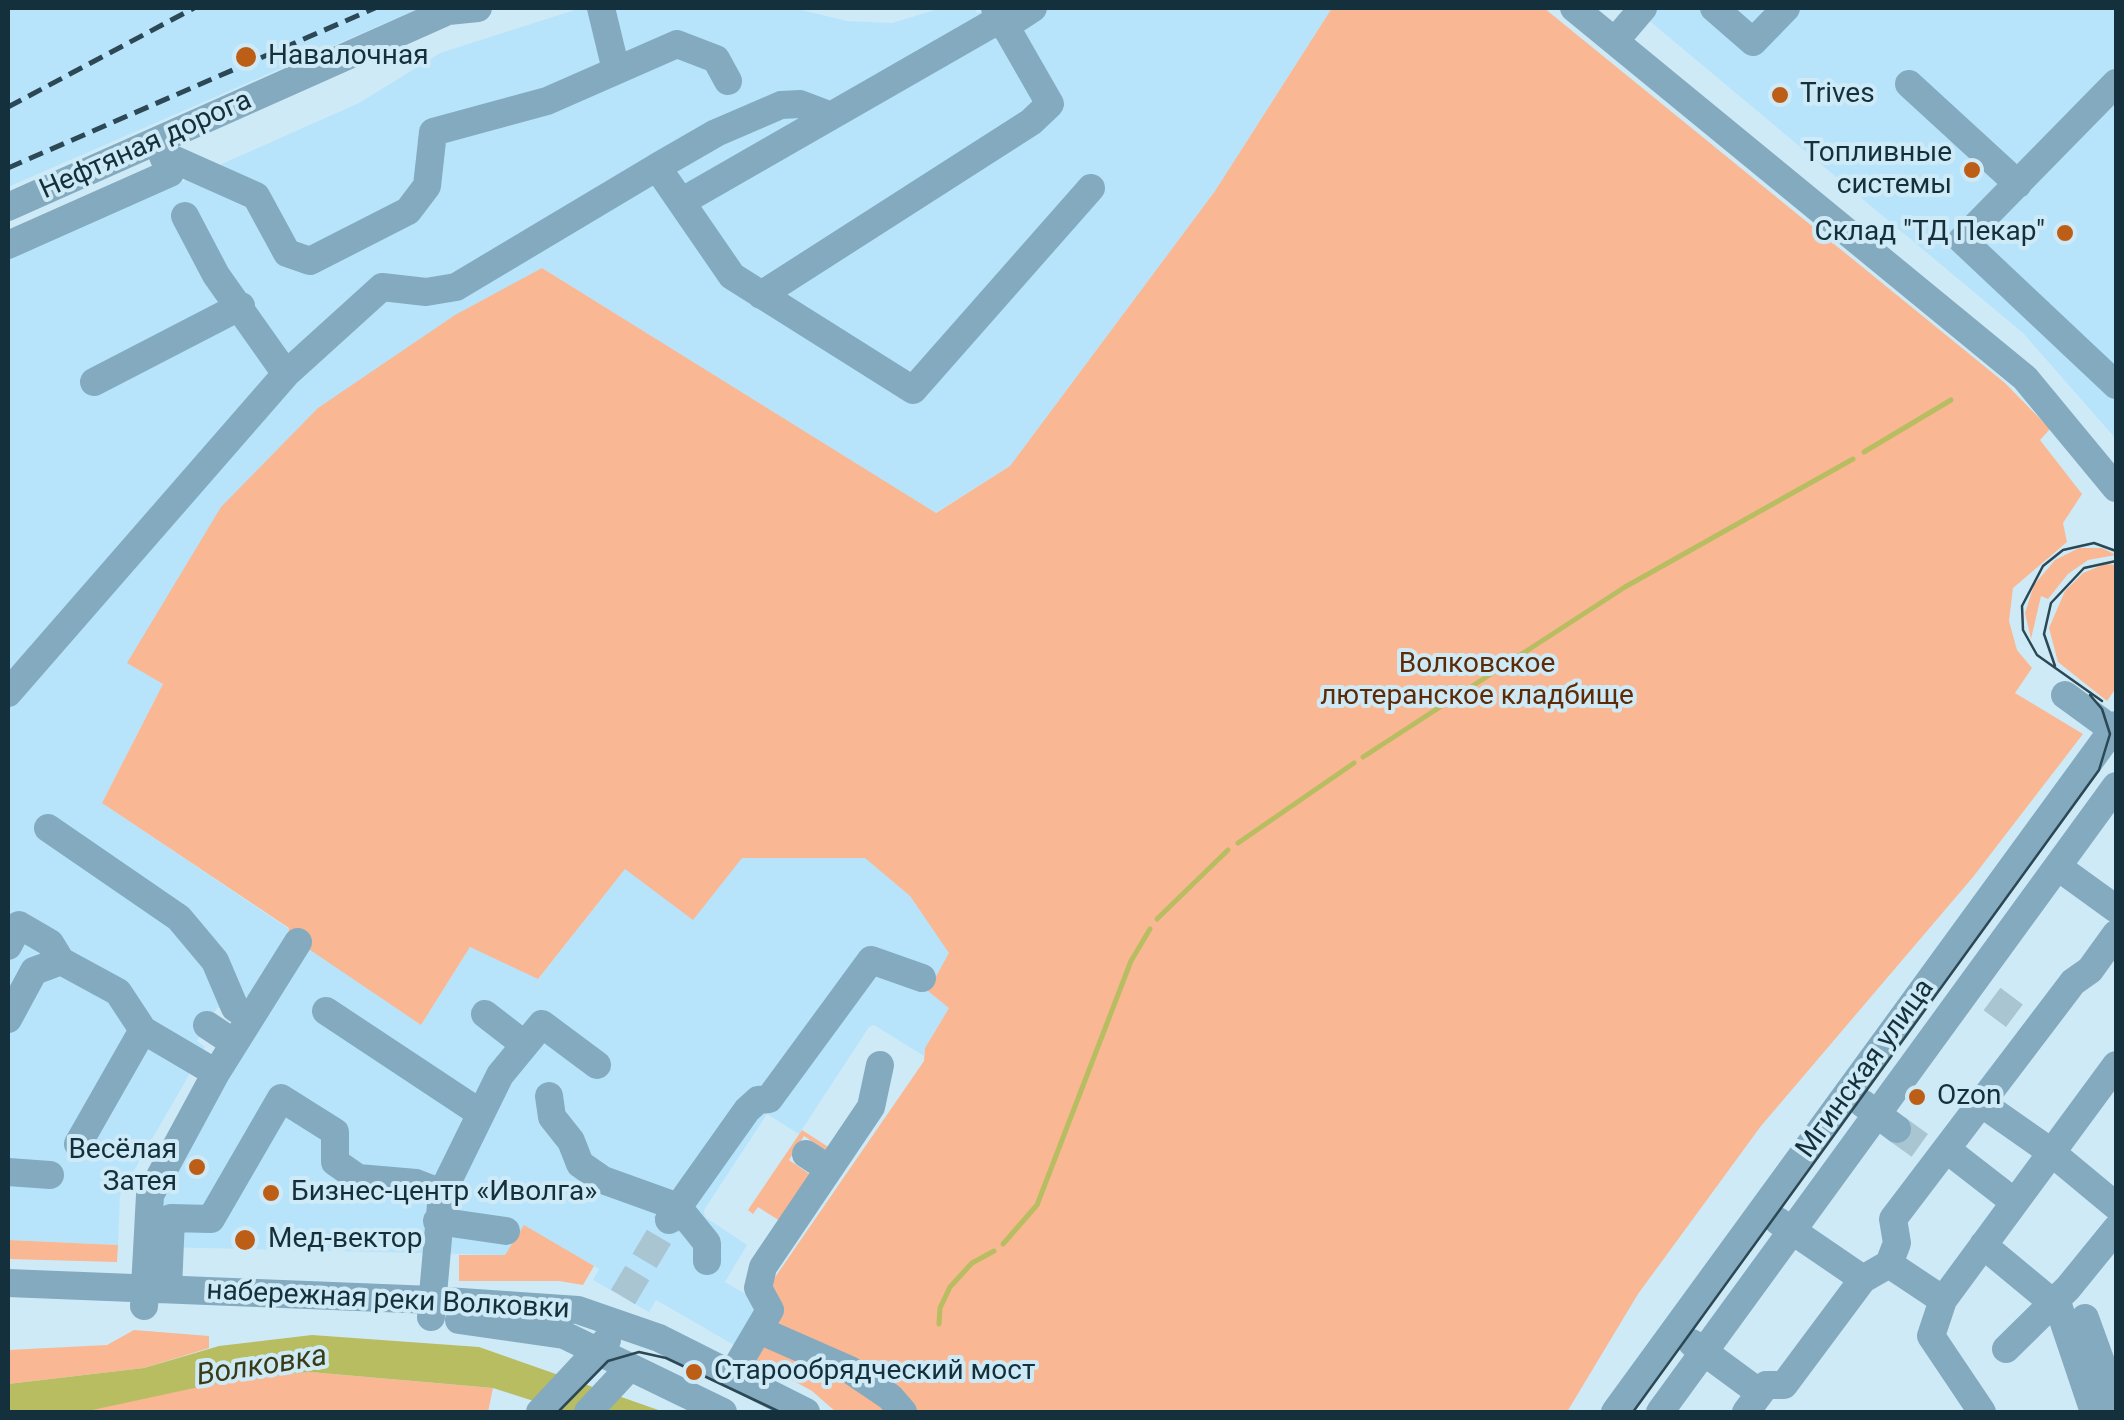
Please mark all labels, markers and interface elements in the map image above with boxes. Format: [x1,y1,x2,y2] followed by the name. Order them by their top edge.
[268,40,429,74] place label: Навалочная
[233,44,259,70] marker: Навалочная
[1800,78,1875,112] place label: Trives
[35,84,257,208] street label: Нефтяная дорога
[1769,84,1791,106] marker: Trives
[1803,137,1952,203] place label: Топливные системы
[1961,159,1983,181] marker: Топливные системы
[1814,216,2045,250] place label: Склад "ТД Пекар"
[2054,222,2076,244] marker: Склад "ТД Пекар"
[1320,648,1634,714] park label: Волковское лютеранское кладбище
[1790,973,1942,1165] street label: Мгинская улица
[1937,1080,2001,1114] place label: Ozon
[1906,1086,1928,1108] marker: Ozon
[68,1134,177,1200] place label: Весёлая Затея
[186,1156,208,1178] marker: Весёлая Затея
[291,1176,597,1210] place label: Бизнес-центр «Иволга»
[260,1182,282,1204] marker: Бизнес-центр «Иволга»
[268,1223,423,1257] place label: Мед-вектор
[232,1227,258,1253] marker: Мед-вектор
[205,1275,571,1327] street label: набережная реки Волковки
[194,1339,330,1395] water label: Волковка
[714,1355,1035,1389] place label: Старообрядческий мост
[683,1361,705,1383] marker: Старообрядческий мост

